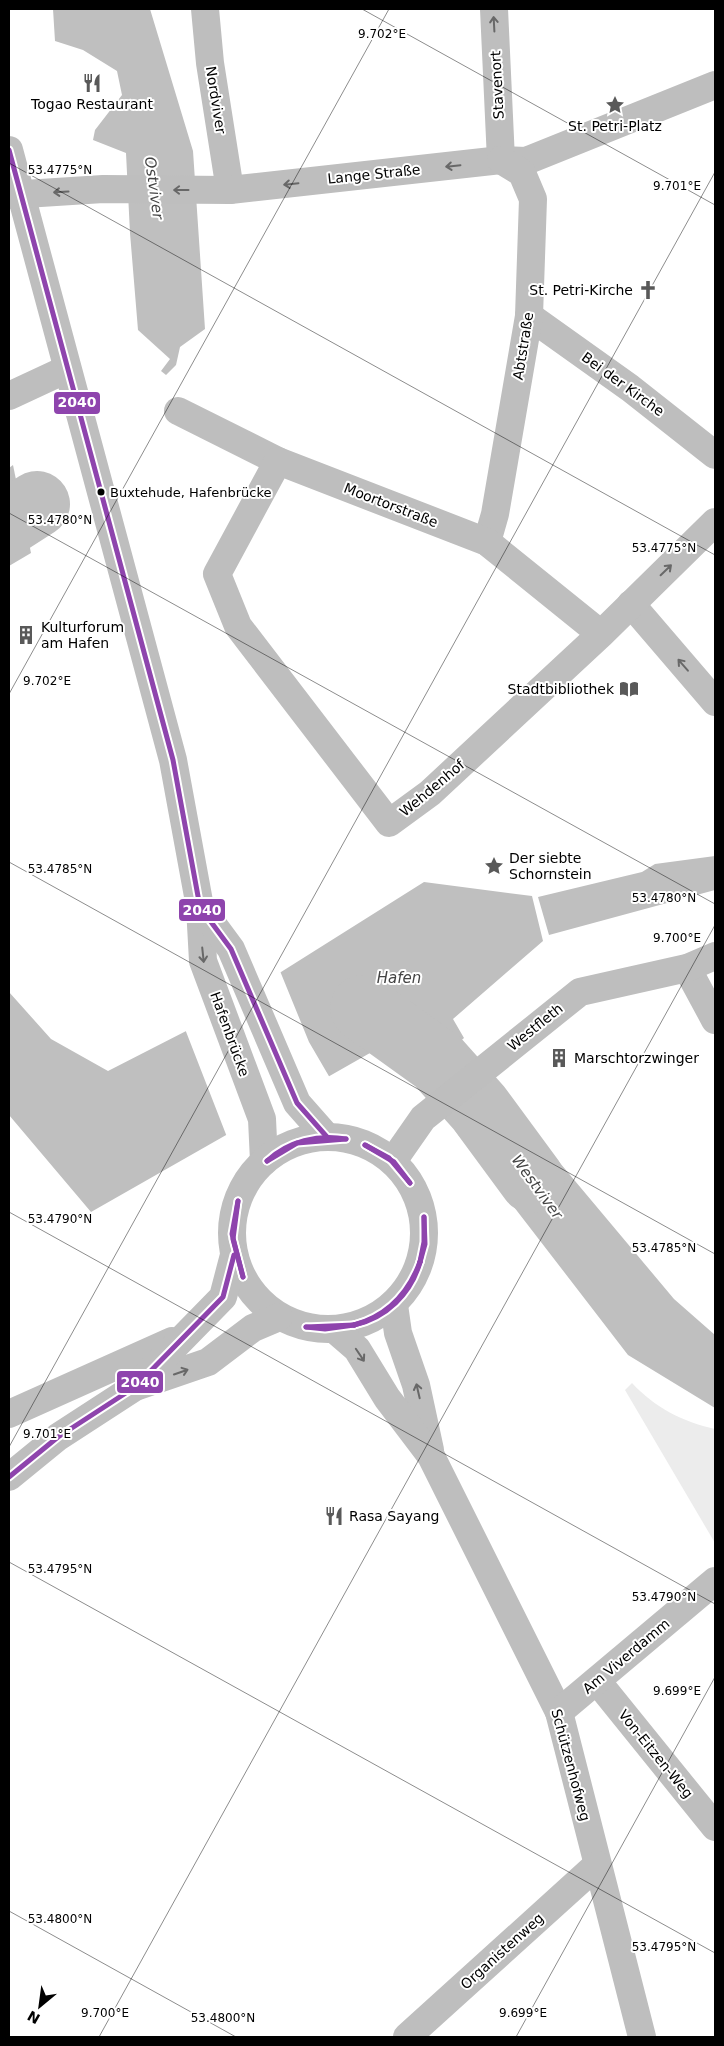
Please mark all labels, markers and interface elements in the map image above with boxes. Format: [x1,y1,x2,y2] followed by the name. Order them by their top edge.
[490,17,499,33] one-way arrow
[358,27,406,41] text: 9.702°E
[487,50,507,120] street label: Stavenort
[203,65,229,135] street label: Nordviver
[81,72,103,94] restaurant icon: Togao Restaurant
[604,94,626,116] place icon: St. Petri-Platz
[30,96,153,112] place label: Togao Restaurant
[568,118,662,134] place label: St. Petri-Platz
[141,156,167,221] water label: Ostviver
[327,161,421,187] street label: Lange Straße
[445,161,461,171] one-way arrow
[28,163,92,177] text: 53.4775°N
[284,179,300,189] one-way arrow
[653,179,701,193] text: 9.701°E
[173,185,190,195] one-way arrow
[54,188,70,197] one-way arrow
[637,279,659,301] church icon: St. Petri-Kirche
[529,282,633,298] place label: St. Petri-Kirche
[510,311,536,381] street label: Abtstraße
[579,349,667,419] street label: Bei der Kirche
[53,391,101,415] line badge: 2040
[58,394,97,410] text: 2040
[342,480,440,530] street label: Moortorstraße
[110,485,272,500] place label: Buxtehude, Hafenbrücke
[96,487,106,497] marker: Buxtehude, Hafenbrücke
[28,513,92,527] text: 53.4780°N
[632,541,696,555] text: 53.4775°N
[660,564,672,577] one-way arrow
[41,619,124,651] place label: Kulturforum am Hafen
[15,624,37,646] building icon: Kulturforum am Hafen
[678,658,689,671] one-way arrow
[23,674,71,688] text: 9.702°E
[618,678,640,700] library icon: Stadtbibliothek
[508,681,615,697] place label: Stadtbibliothek
[397,756,468,820] street label: Wehdenhof
[509,850,592,882] place label: Der siebte Schornstein
[483,855,505,877] place icon: Der siebte Schornstein
[28,862,92,876] text: 53.4785°N
[632,891,696,905] text: 53.4780°N
[178,898,226,922] line badge: 2040
[183,902,222,918] text: 2040
[653,931,701,945] text: 9.700°E
[198,947,208,963] one-way arrow
[377,969,421,987] water label: Hafen
[207,989,253,1079] street label: Hafenbrücke
[504,1000,566,1054] street label: Westfleth
[548,1047,570,1069] building icon: Marschtorzwinger
[574,1050,699,1066] place label: Marschtorzwinger
[508,1151,567,1223] water label: Westviver
[28,1212,92,1226] text: 53.4790°N
[632,1241,696,1255] text: 53.4785°N
[355,1348,365,1362] one-way arrow
[172,1367,188,1376] one-way arrow
[116,1370,164,1394] line badge: 2040
[121,1374,160,1390] text: 2040
[413,1384,422,1400] one-way arrow
[23,1427,71,1441] text: 9.701°E
[323,1505,345,1527] restaurant icon: Rasa Sayang
[349,1508,439,1524] place label: Rasa Sayang
[28,1562,92,1576] text: 53.4795°N
[632,1590,696,1604] text: 53.4790°N
[579,1615,673,1697] street label: Am Viverdamm
[653,1684,701,1698] text: 9.699°E
[548,1707,594,1823] street label: Schützenhofweg
[615,1707,697,1801] street label: Von-Eitzen-Weg
[457,1910,547,1992] street label: Organistenweg
[28,1912,92,1926] text: 53.4800°N
[632,1940,696,1954] text: 53.4795°N
[15,1981,65,2031] north arrow
[81,2006,129,2020] text: 9.700°E
[499,2006,547,2020] text: 9.699°E
[25,2008,43,2027] text: N
[191,2011,255,2025] text: 53.4800°N

